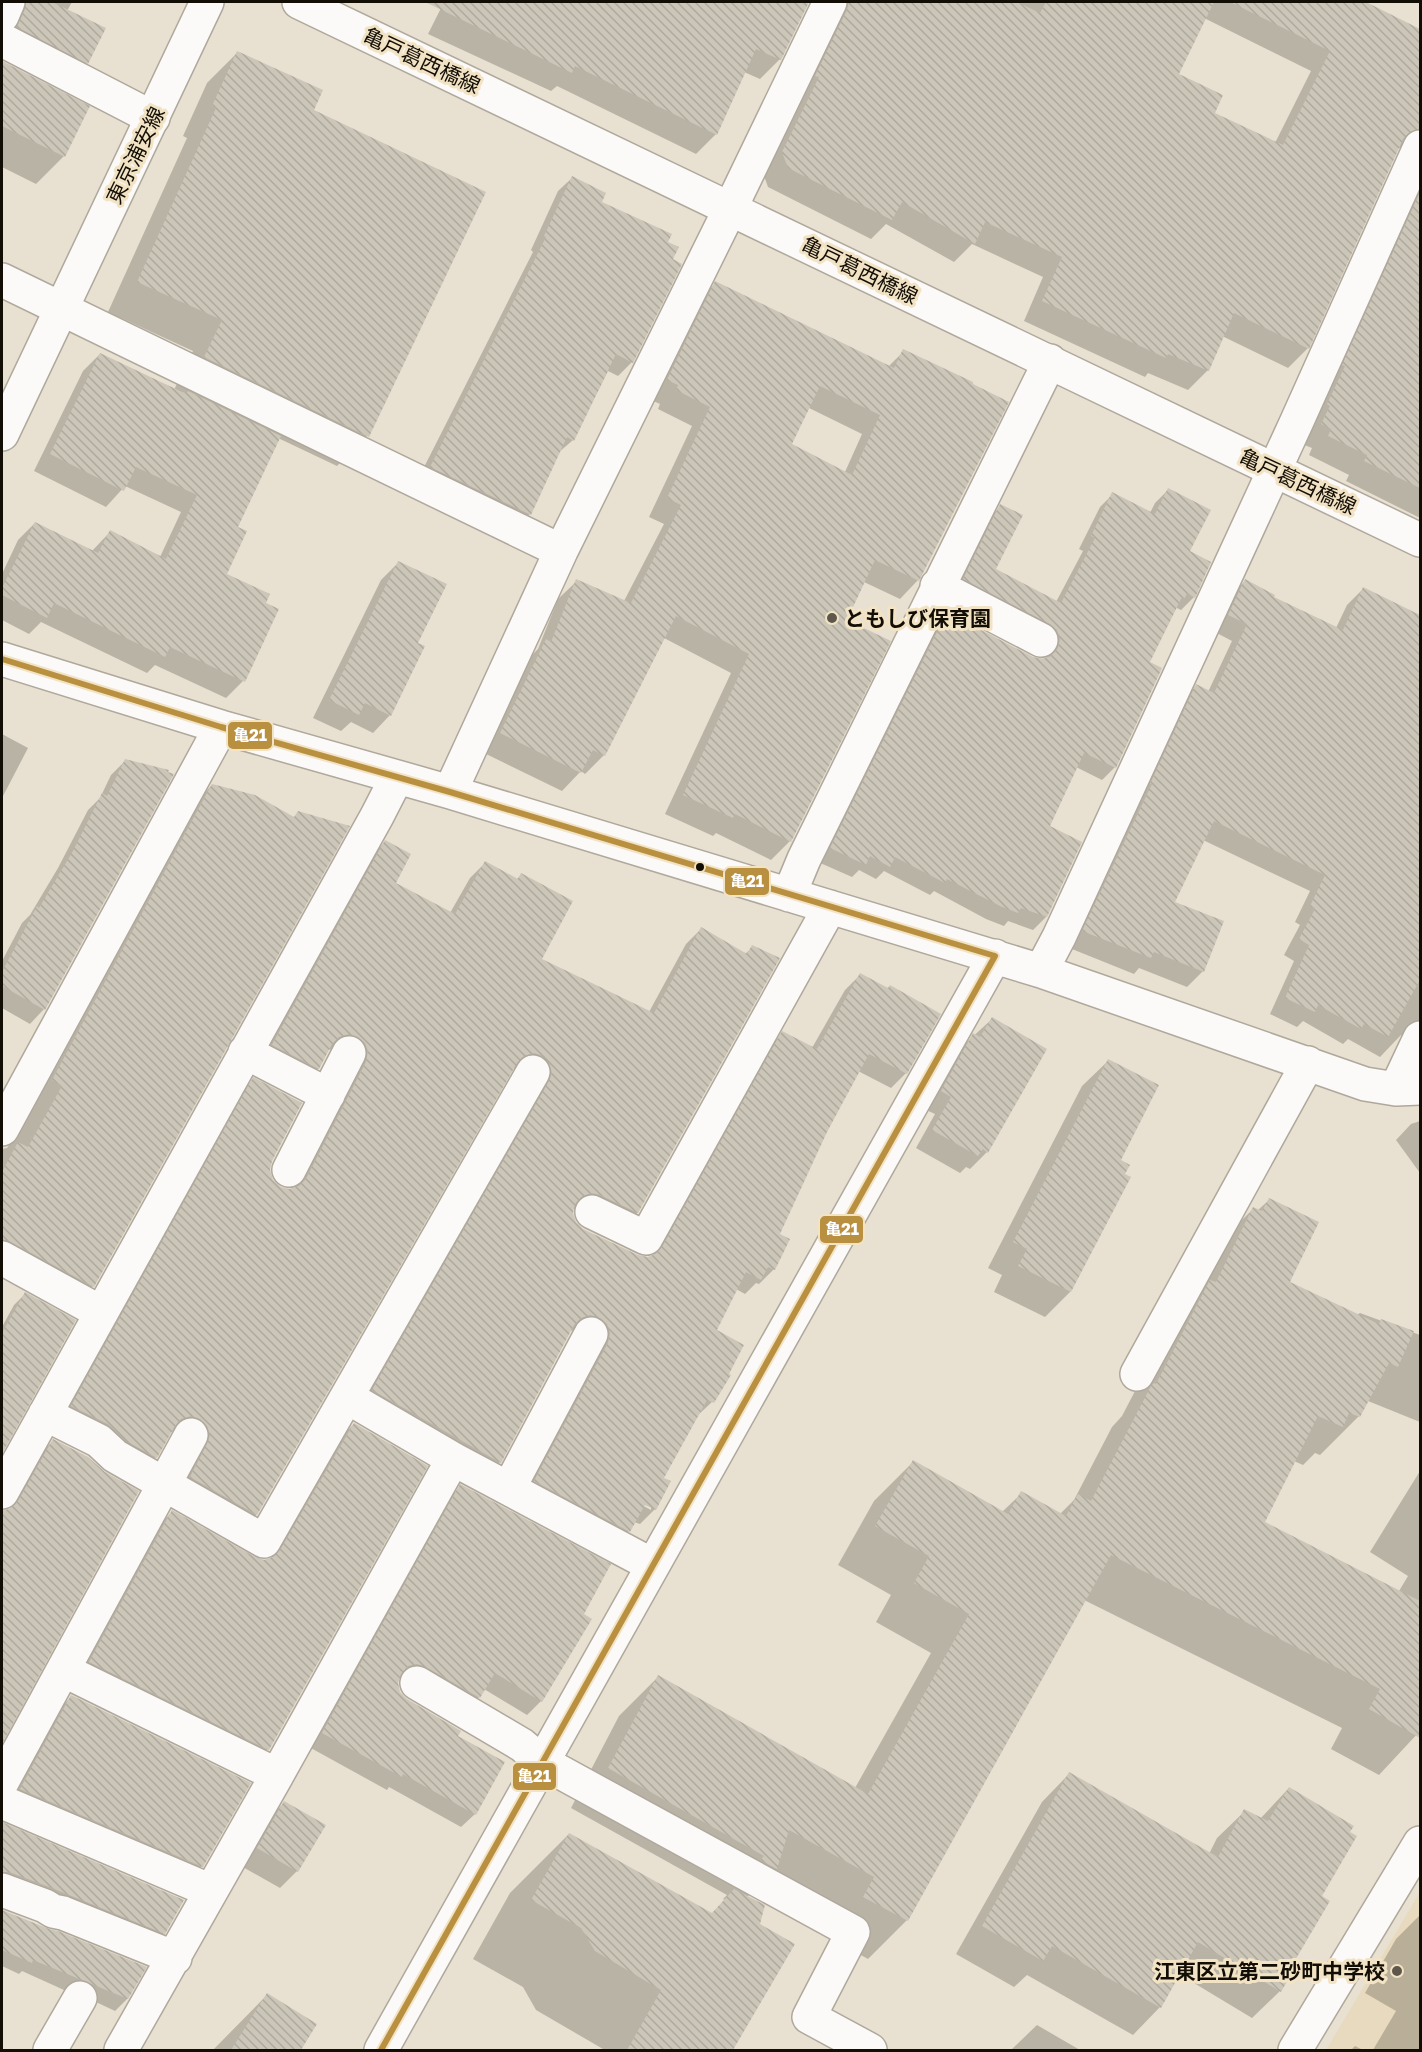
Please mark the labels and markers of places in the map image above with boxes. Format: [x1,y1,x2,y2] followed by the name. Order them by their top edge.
[844,605,991,631] place label: ともしび保育園
[825,611,839,625] marker: ともしび保育園
[694,861,706,873] unlabelled marker
[1154,1958,1385,1984] place label: 江東区立第二砂町中学校
[1390,1964,1404,1978] marker: 江東区立第二砂町中学校

